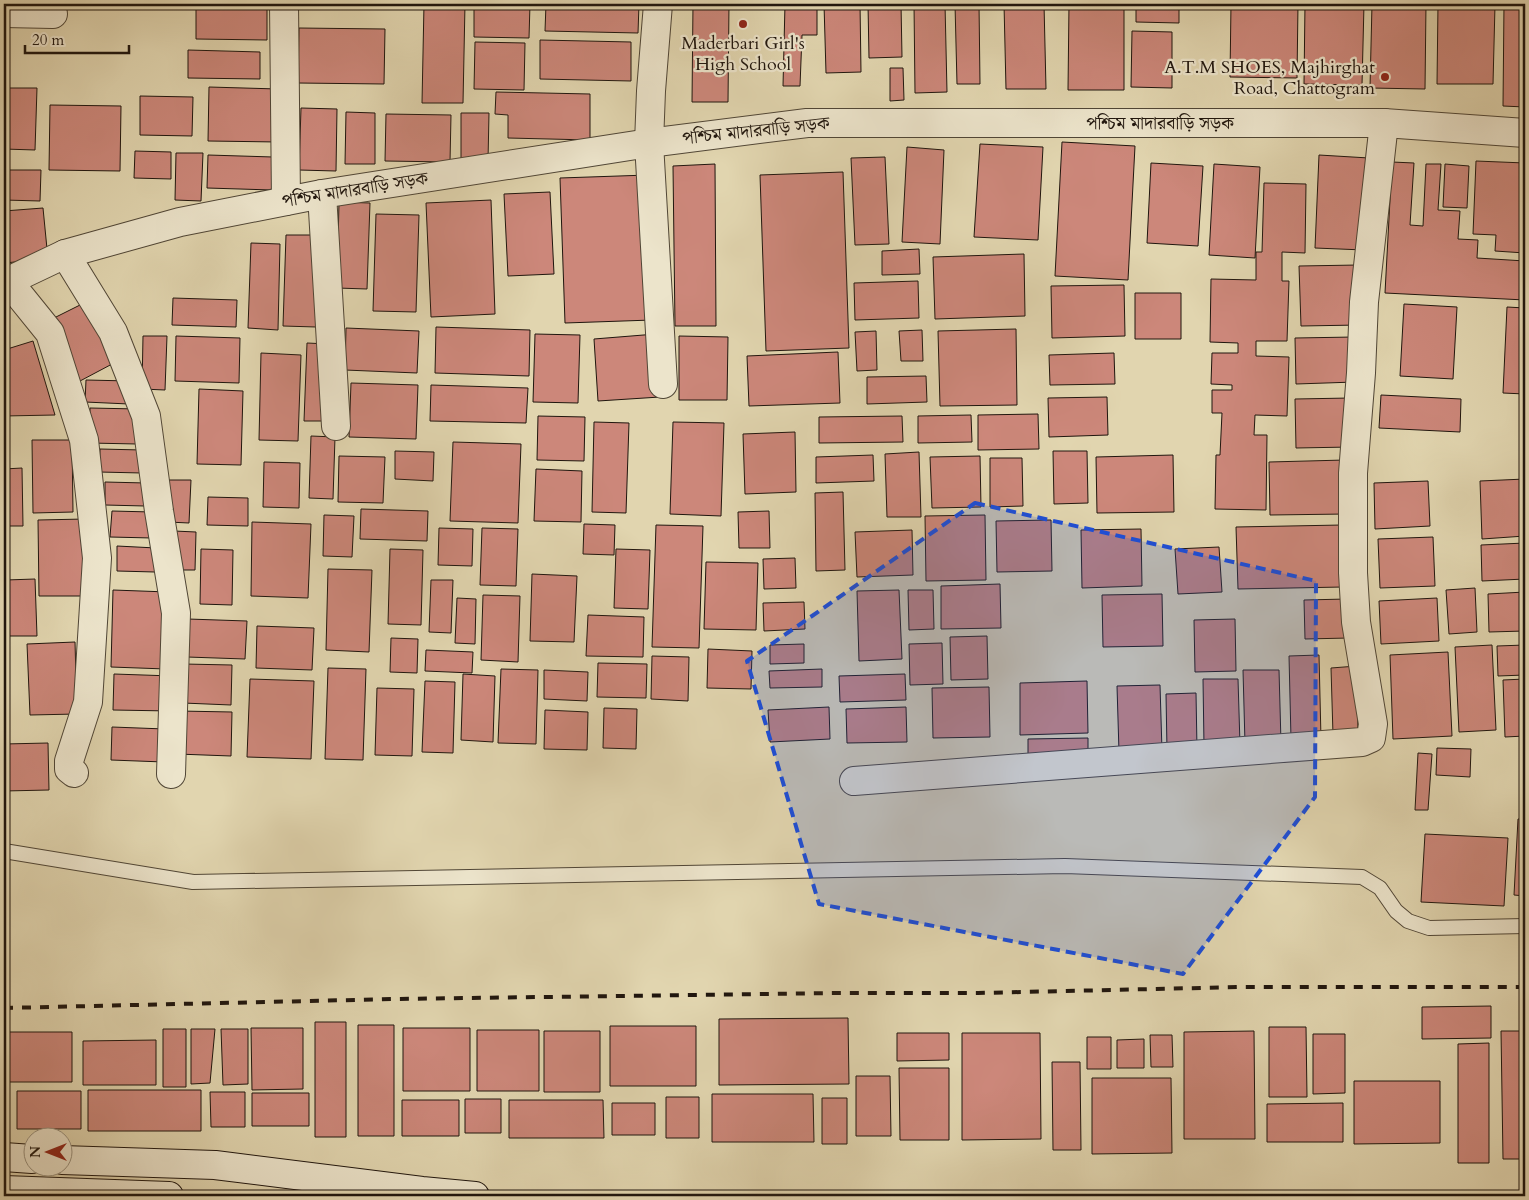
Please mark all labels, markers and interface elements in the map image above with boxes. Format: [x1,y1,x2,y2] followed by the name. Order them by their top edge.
[737,18,749,30] marker: Maderbari Girl's High School
[25,22,129,54] scale bar
[32,30,64,50] text: 20 m
[681,31,805,77] place label: Maderbari Girl's High School
[1164,55,1376,101] place label: A.T.M SHOES, Majhirghat Road, Chattogram
[1379,71,1391,83] marker: A.T.M SHOES, Majhirghat Road, Chattogram
[681,111,832,151] street label: পশ্চিম মাদারবাড়ি সড়ক
[1086,111,1235,136] street label: পশ্চিম মাদারবাড়ি সড়ক
[280,166,431,214] street label: পশ্চিম মাদারবাড়ি সড়ক
[22,1128,72,1178] north arrow
[26,1146,45,1158] text: N

